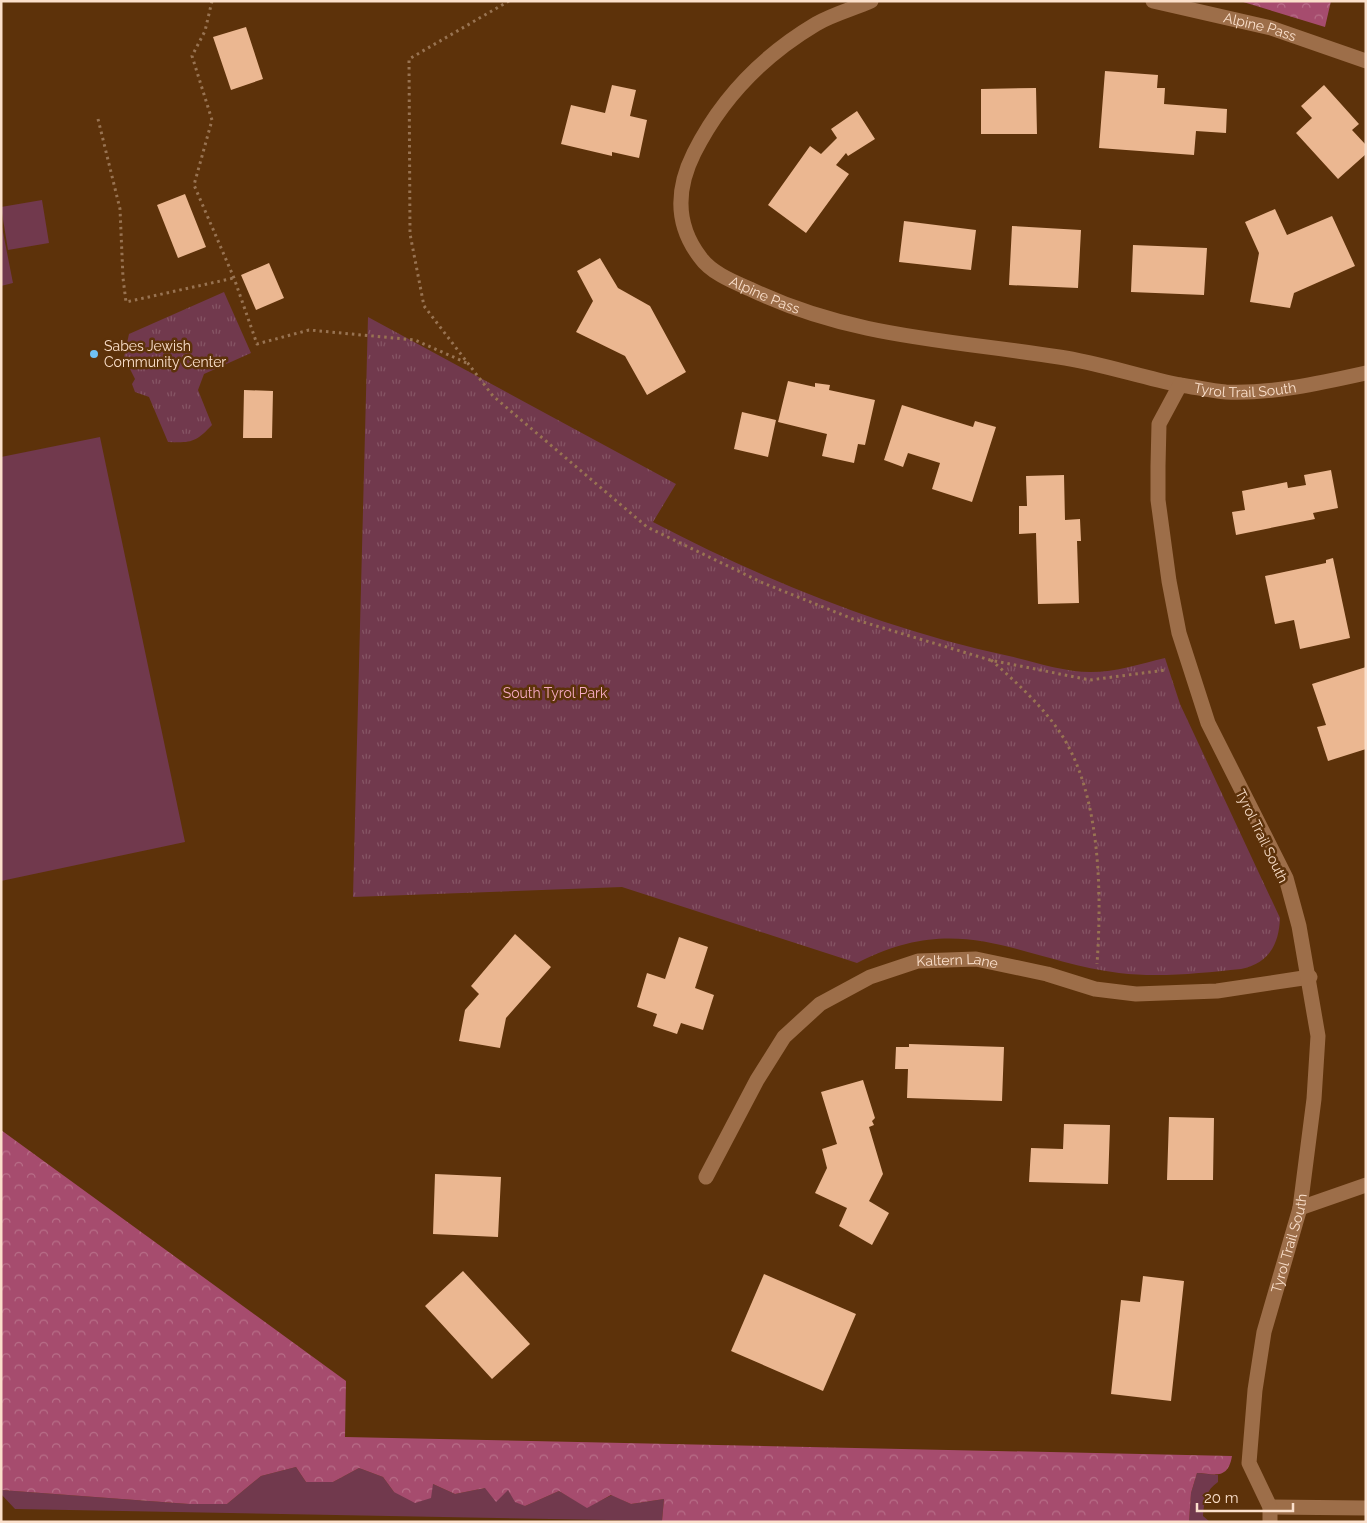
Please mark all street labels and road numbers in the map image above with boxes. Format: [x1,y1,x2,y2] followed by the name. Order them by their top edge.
[1222,9,1299,44] street label: Alpine Pass
[727,273,802,317] street label: Alpine Pass
[1193,379,1297,400] street label: Tyrol Trail South
[1232,786,1292,886] street label: Tyrol Trail South
[916,951,1000,971] street label: Kaltern Lane
[1268,1193,1310,1295] street label: Tyrol Trail South

